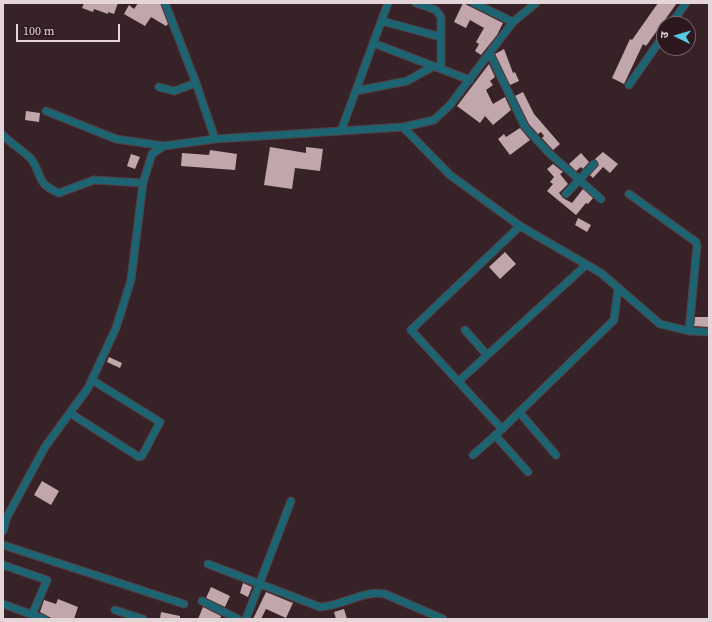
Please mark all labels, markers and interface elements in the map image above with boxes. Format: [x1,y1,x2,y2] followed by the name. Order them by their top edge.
[18,16,122,42] scale bar
[656,16,696,56] north arrow
[23,23,55,39] text: 100 m
[657,31,672,39] text: उ

